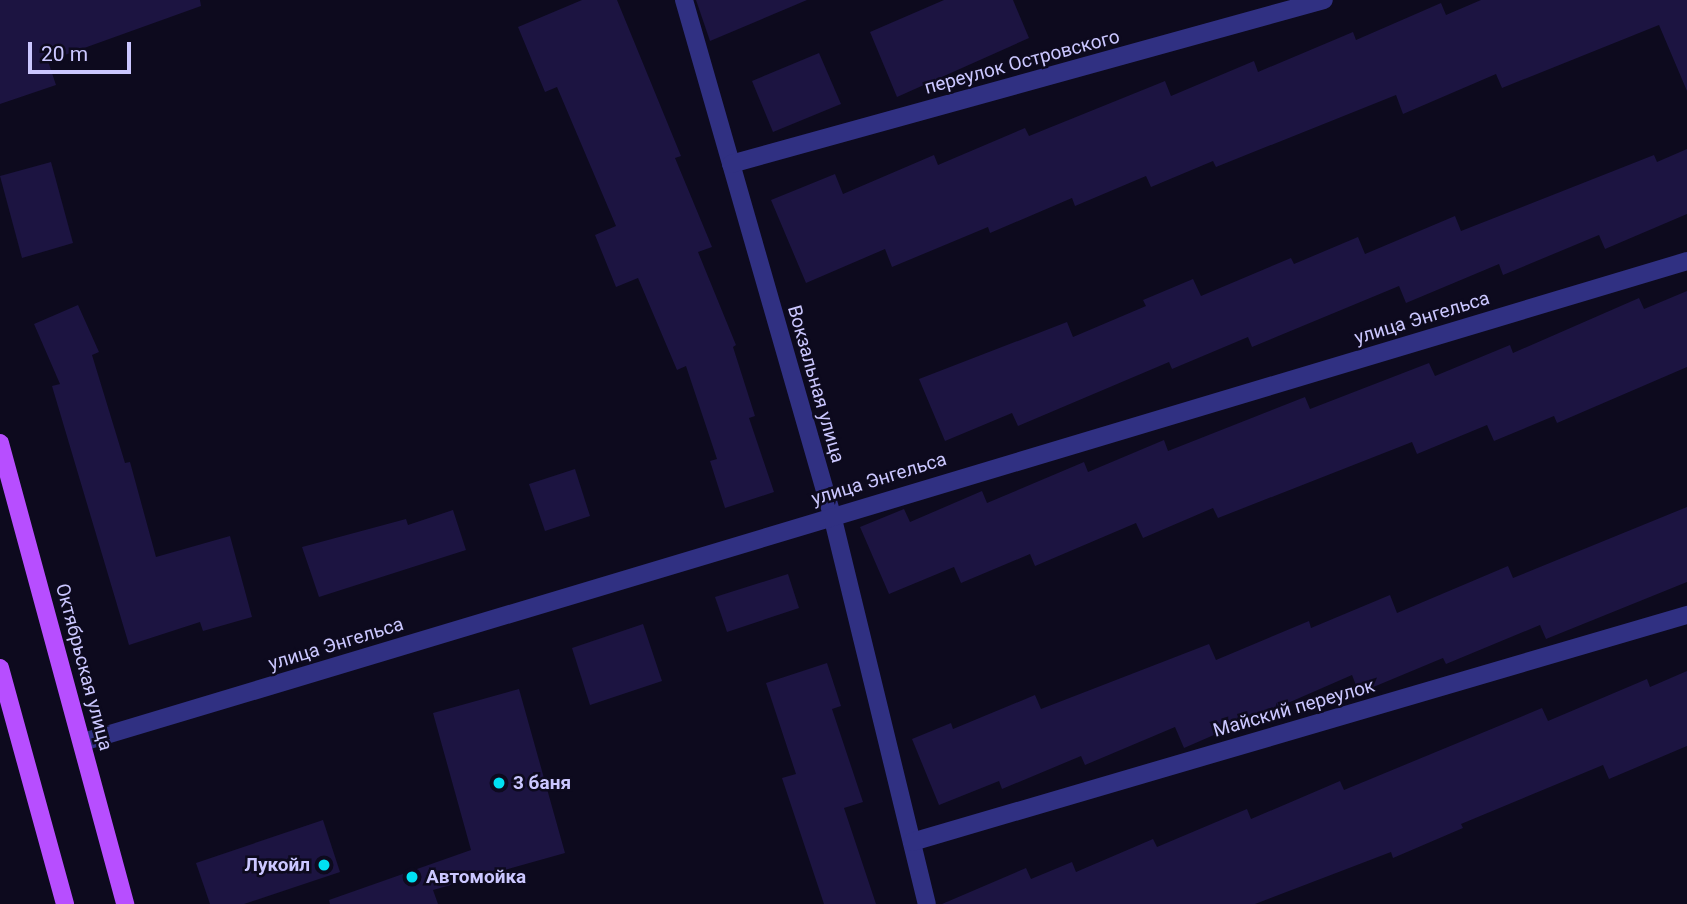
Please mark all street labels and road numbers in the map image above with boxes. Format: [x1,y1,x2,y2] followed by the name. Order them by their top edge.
[922,25,1122,99] street label: переулок Островского
[1352,287,1492,349] street label: улица Энгельса
[783,303,849,465] street label: Вокзальная улица
[809,448,949,510] street label: улица Энгельса
[51,581,117,753] street label: Октябрьская улица
[266,613,406,675] street label: улица Энгельса
[1211,674,1377,742] street label: Майский переулок

